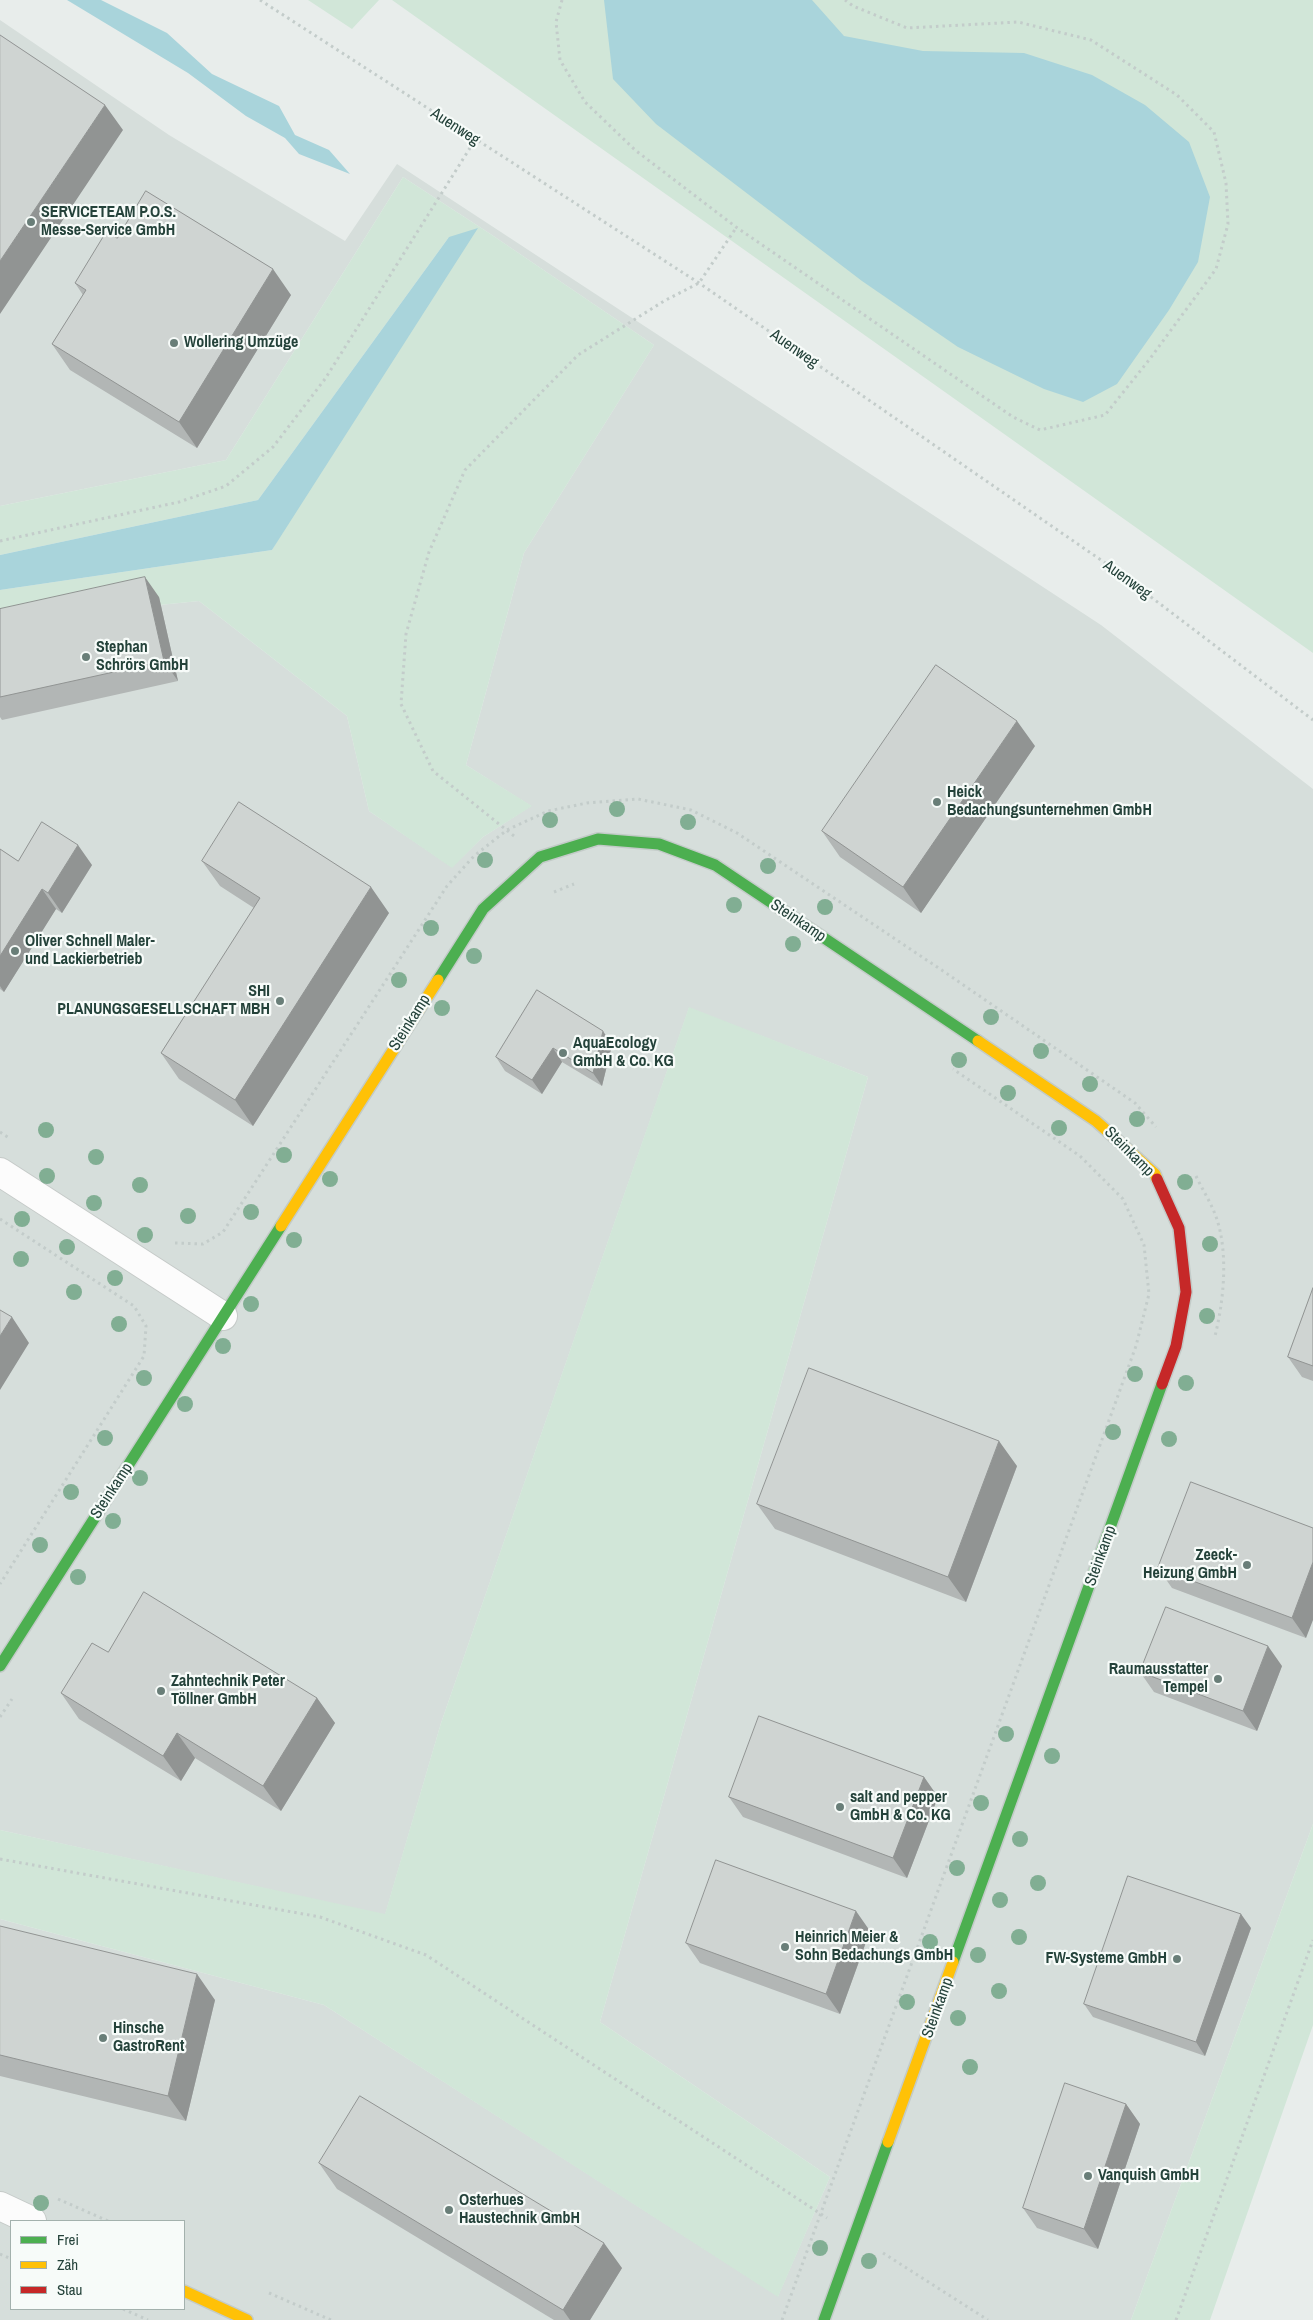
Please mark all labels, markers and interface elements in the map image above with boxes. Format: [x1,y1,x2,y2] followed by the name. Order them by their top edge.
[427,104,483,150] street label: Auenweg
[41,203,176,241] place label: SERVICETEAM P.O.S. Messe-Service GmbH
[25,216,37,228] marker: SERVICETEAM P.O.S. Messe-Service GmbH
[766,325,822,373] street label: Auenweg
[184,333,298,353] place label: Wollering Umzüge
[168,337,180,349] marker: Wollering Umzüge
[1099,556,1155,604] street label: Auenweg
[96,638,189,676] place label: Stephan Schrörs GmbH
[80,651,92,663] marker: Stephan Schrörs GmbH
[947,783,1152,821] place label: Heick Bedachungsunternehmen GmbH
[931,796,943,808] marker: Heick Bedachungsunternehmen GmbH
[767,896,829,946] street label: Steinkamp
[25,932,155,970] place label: Oliver Schnell Maler- und Lackierbetrieb
[9,945,21,957] marker: Oliver Schnell Maler- und Lackierbetrieb
[57,982,270,1020] place label: SHI PLANUNGSGESELLSCHAFT MBH
[385,991,435,1055] street label: Steinkamp
[274,995,286,1007] marker: SHI PLANUNGSGESELLSCHAFT MBH
[573,1034,674,1072] place label: AquaEcology GmbH & Co. KG
[557,1047,569,1059] marker: AquaEcology GmbH & Co. KG
[1100,1123,1158,1181] street label: Steinkamp
[87,1459,137,1523] street label: Steinkamp
[1081,1523,1121,1589] street label: Steinkamp
[1143,1546,1237,1584] place label: Zeeck- Heizung GmbH
[1241,1559,1253,1571] marker: Zeeck- Heizung GmbH
[1109,1660,1208,1698] place label: Raumausstatter Tempel
[171,1672,285,1710] place label: Zahntechnik Peter Töllner GmbH
[1212,1673,1224,1685] marker: Raumausstatter Tempel
[155,1685,167,1697] marker: Zahntechnik Peter Töllner GmbH
[850,1788,951,1826] place label: salt and pepper GmbH & Co. KG
[834,1801,846,1813] marker: salt and pepper GmbH & Co. KG
[795,1928,953,1966] place label: Heinrich Meier & Sohn Bedachungs GmbH
[779,1941,791,1953] marker: Heinrich Meier & Sohn Bedachungs GmbH
[1046,1949,1167,1969] place label: FW-Systeme GmbH
[1171,1953,1183,1965] marker: FW-Systeme GmbH
[918,1975,958,2041] street label: Steinkamp
[113,2019,184,2057] place label: Hinsche GastroRent
[97,2032,109,2044] marker: Hinsche GastroRent
[1098,2166,1199,2186] place label: Vanquish GmbH
[1082,2170,1094,2182] marker: Vanquish GmbH
[459,2191,580,2229] place label: Osterhues Haustechnik GmbH
[443,2204,455,2216] marker: Osterhues Haustechnik GmbH
[10,2220,185,2310] legend
[57,2229,79,2250] text: Frei
[57,2254,78,2275] text: Zäh
[57,2279,82,2300] text: Stau

